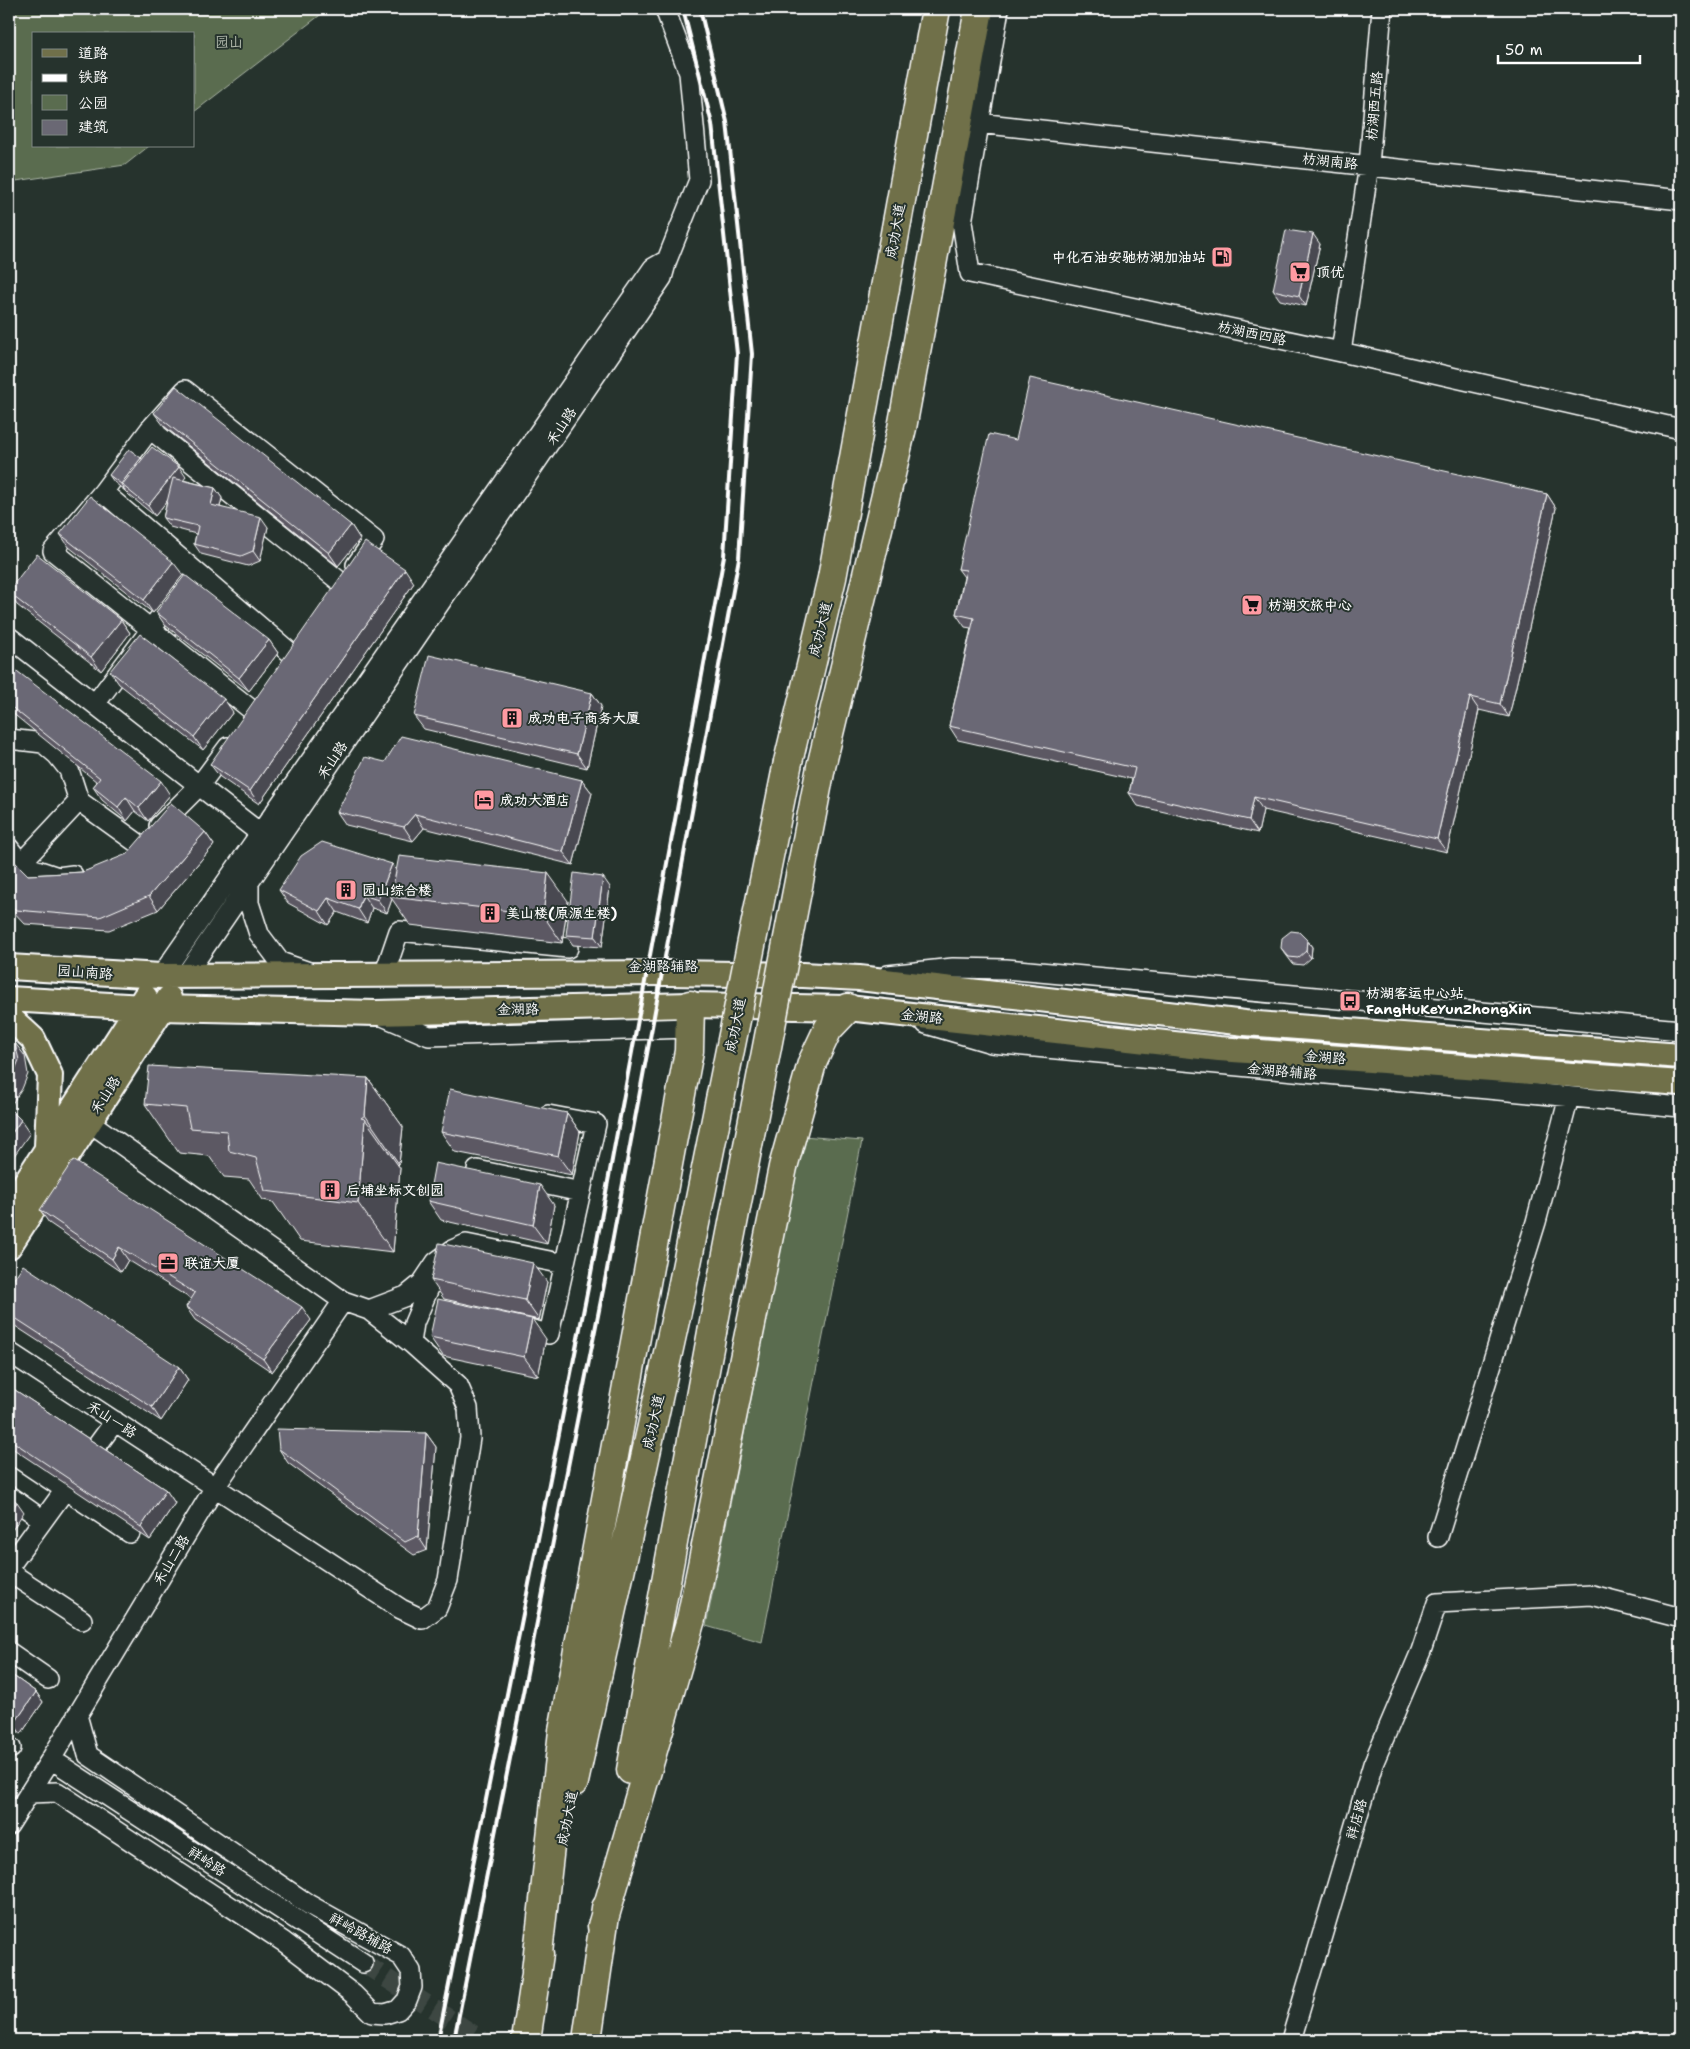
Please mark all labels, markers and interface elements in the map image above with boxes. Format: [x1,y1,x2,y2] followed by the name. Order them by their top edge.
[32,32,195,148] legend
[1498,32,1640,64] scale bar
[215,33,243,51] park label: 园山
[1505,40,1543,60] text: 50 m
[78,43,108,63] text: 道路
[78,67,108,87] text: 铁路
[1362,70,1386,142] street label: 枋湖西五路
[78,93,108,113] text: 公园
[78,117,108,137] text: 建筑
[1301,149,1359,173] street label: 枋湖南路
[881,202,909,260] street label: 成功大道
[1210,245,1234,269] fuel station icon: 中化石油安驰枋湖加油站
[1052,248,1206,266] place label: 中化石油安驰枋湖加油站
[1288,260,1312,284] supermarket icon: 顶优
[1316,263,1344,281] place label: 顶优
[1216,317,1288,349] street label: 枋湖西四路
[542,404,580,448] street label: 禾山路
[1240,593,1264,617] supermarket icon: 枋湖文旅中心
[1268,596,1352,614] place label: 枋湖文旅中心
[804,600,836,658] street label: 成功大道
[500,706,524,730] building icon: 成功电子商务大厦
[528,709,640,727] place label: 成功电子商务大厦
[313,738,351,782] street label: 禾山路
[472,788,496,812] hotel icon: 成功大酒店
[500,791,570,809] place label: 成功大酒店
[334,878,358,902] building icon: 园山综合楼
[362,881,432,899] place label: 园山综合楼
[478,901,502,925] building icon: 美山楼(原源生楼)
[506,904,617,922] place label: 美山楼(原源生楼)
[628,957,698,975] street label: 金湖路辅路
[56,961,114,983] street label: 园山南路
[1366,984,1531,1018] place label: 枋湖客运中心站 FangHuKeYunZhongXin
[1338,989,1362,1013] bus stop icon: 枋湖客运中心站 FangHuKeYunZhongXin
[721,996,749,1054] street label: 成功大道
[497,1000,539,1018] street label: 金湖路
[900,1005,944,1027] street label: 金湖路
[1303,1047,1347,1067] street label: 金湖路
[1246,1059,1318,1083] street label: 金湖路辅路
[86,1072,124,1118] street label: 禾山路
[318,1178,342,1202] building icon: 后埔坐标文创园
[346,1181,444,1199] place label: 后埔坐标文创园
[156,1251,180,1275] office icon: 联谊大厦
[184,1254,240,1272] place label: 联谊大厦
[638,1393,668,1451] street label: 成功大道
[84,1396,140,1442] street label: 禾山一路
[149,1531,193,1589] street label: 禾山二路
[553,1789,581,1847] street label: 成功大道
[1342,1796,1370,1842] street label: 祥店路
[184,1842,230,1880] street label: 祥岭路
[326,1908,396,1958] street label: 祥岭路辅路

